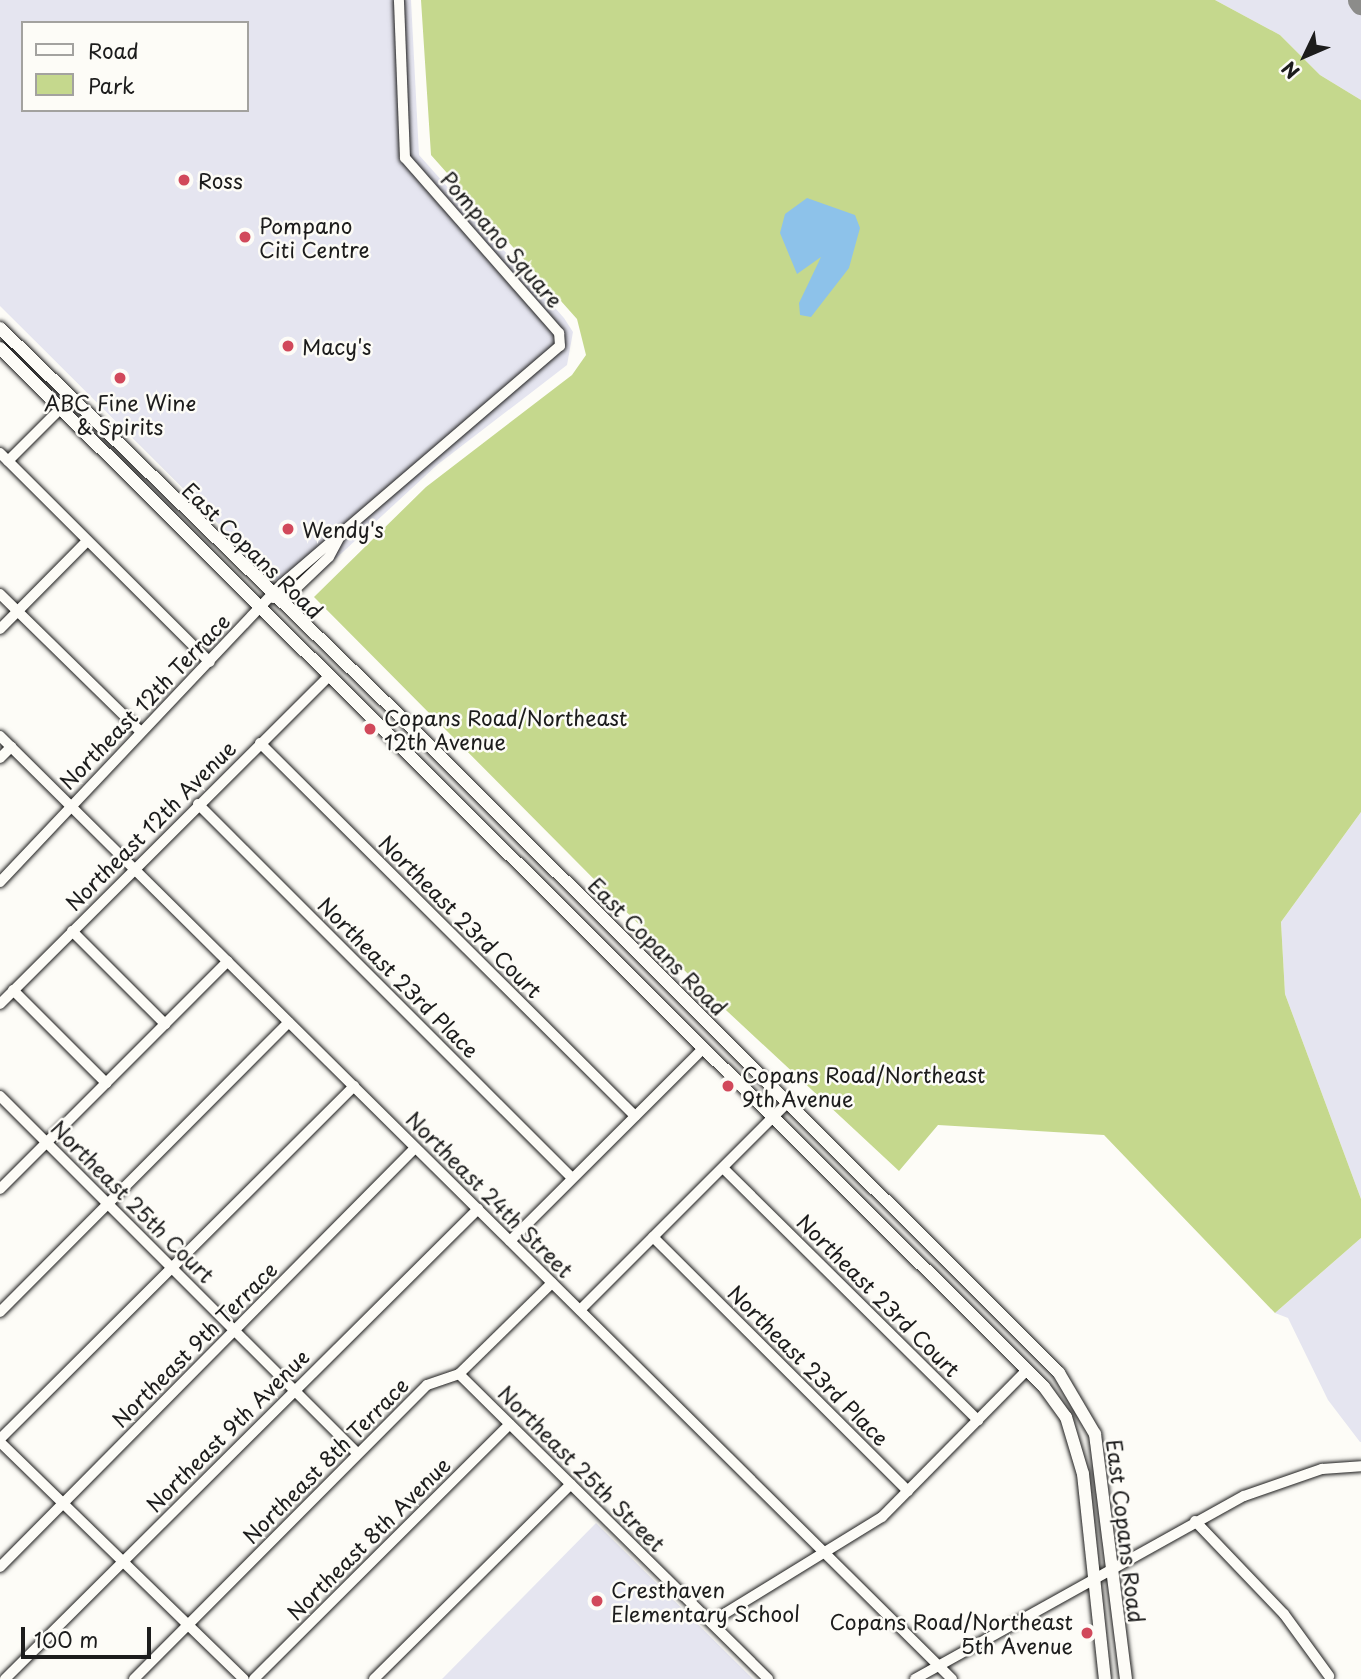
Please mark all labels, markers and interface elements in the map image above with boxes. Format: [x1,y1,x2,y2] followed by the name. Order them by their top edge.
[21,21,248,112] legend
[1270,21,1340,91] north arrow
[88,34,139,66] text: Road
[1275,55,1305,86] text: N
[88,69,135,101] text: Park
[436,166,568,312] street label: Pompano Square
[198,167,243,193] place label: Ross
[176,172,192,188] marker: Ross
[259,212,371,262] place label: Pompano Citi Centre
[237,229,253,245] marker: Pompano Citi Centre
[302,333,371,359] place label: Macy's
[280,338,296,354] marker: Macy's
[112,370,128,386] marker: ABC Fine Wine & Spirits
[43,389,197,439] place label: ABC Fine Wine & Spirits
[178,477,328,623] street label: East Copans Road
[302,516,384,542] place label: Wendy's
[280,521,296,537] marker: Wendy's
[53,607,235,795] street label: Northeast 12th Terrace
[384,704,626,754] place label: Copans Road/Northeast 12th Avenue
[362,721,378,737] marker: Copans Road/Northeast 12th Avenue
[59,734,241,916] street label: Northeast 12th Avenue
[374,829,548,1003] street label: Northeast 23rd Court
[584,872,732,1020] street label: East Copans Road
[313,891,485,1063] street label: Northeast 23rd Place
[742,1061,984,1111] place label: Copans Road/Northeast 9th Avenue
[720,1078,736,1094] marker: Copans Road/Northeast 9th Avenue
[402,1106,578,1282] street label: Northeast 24th Street
[46,1114,220,1288] street label: Northeast 25th Court
[792,1208,966,1382] street label: Northeast 23rd Court
[106,1256,282,1432] street label: Northeast 9th Terrace
[723,1279,895,1451] street label: Northeast 23rd Place
[140,1343,314,1517] street label: Northeast 9th Avenue
[237,1372,413,1548] street label: Northeast 8th Terrace
[494,1380,670,1556] street label: Northeast 25th Street
[1102,1439,1150,1623] street label: East Copans Road
[281,1451,455,1625] street label: Northeast 8th Avenue
[611,1576,800,1626] place label: Cresthaven Elementary School
[589,1593,605,1609] marker: Cresthaven Elementary School
[831,1608,1073,1658] place label: Copans Road/Northeast 5th Avenue
[24,1612,154,1656] scale bar
[34,1623,98,1655] text: 100 m
[1079,1625,1095,1641] marker: Copans Road/Northeast 5th Avenue

